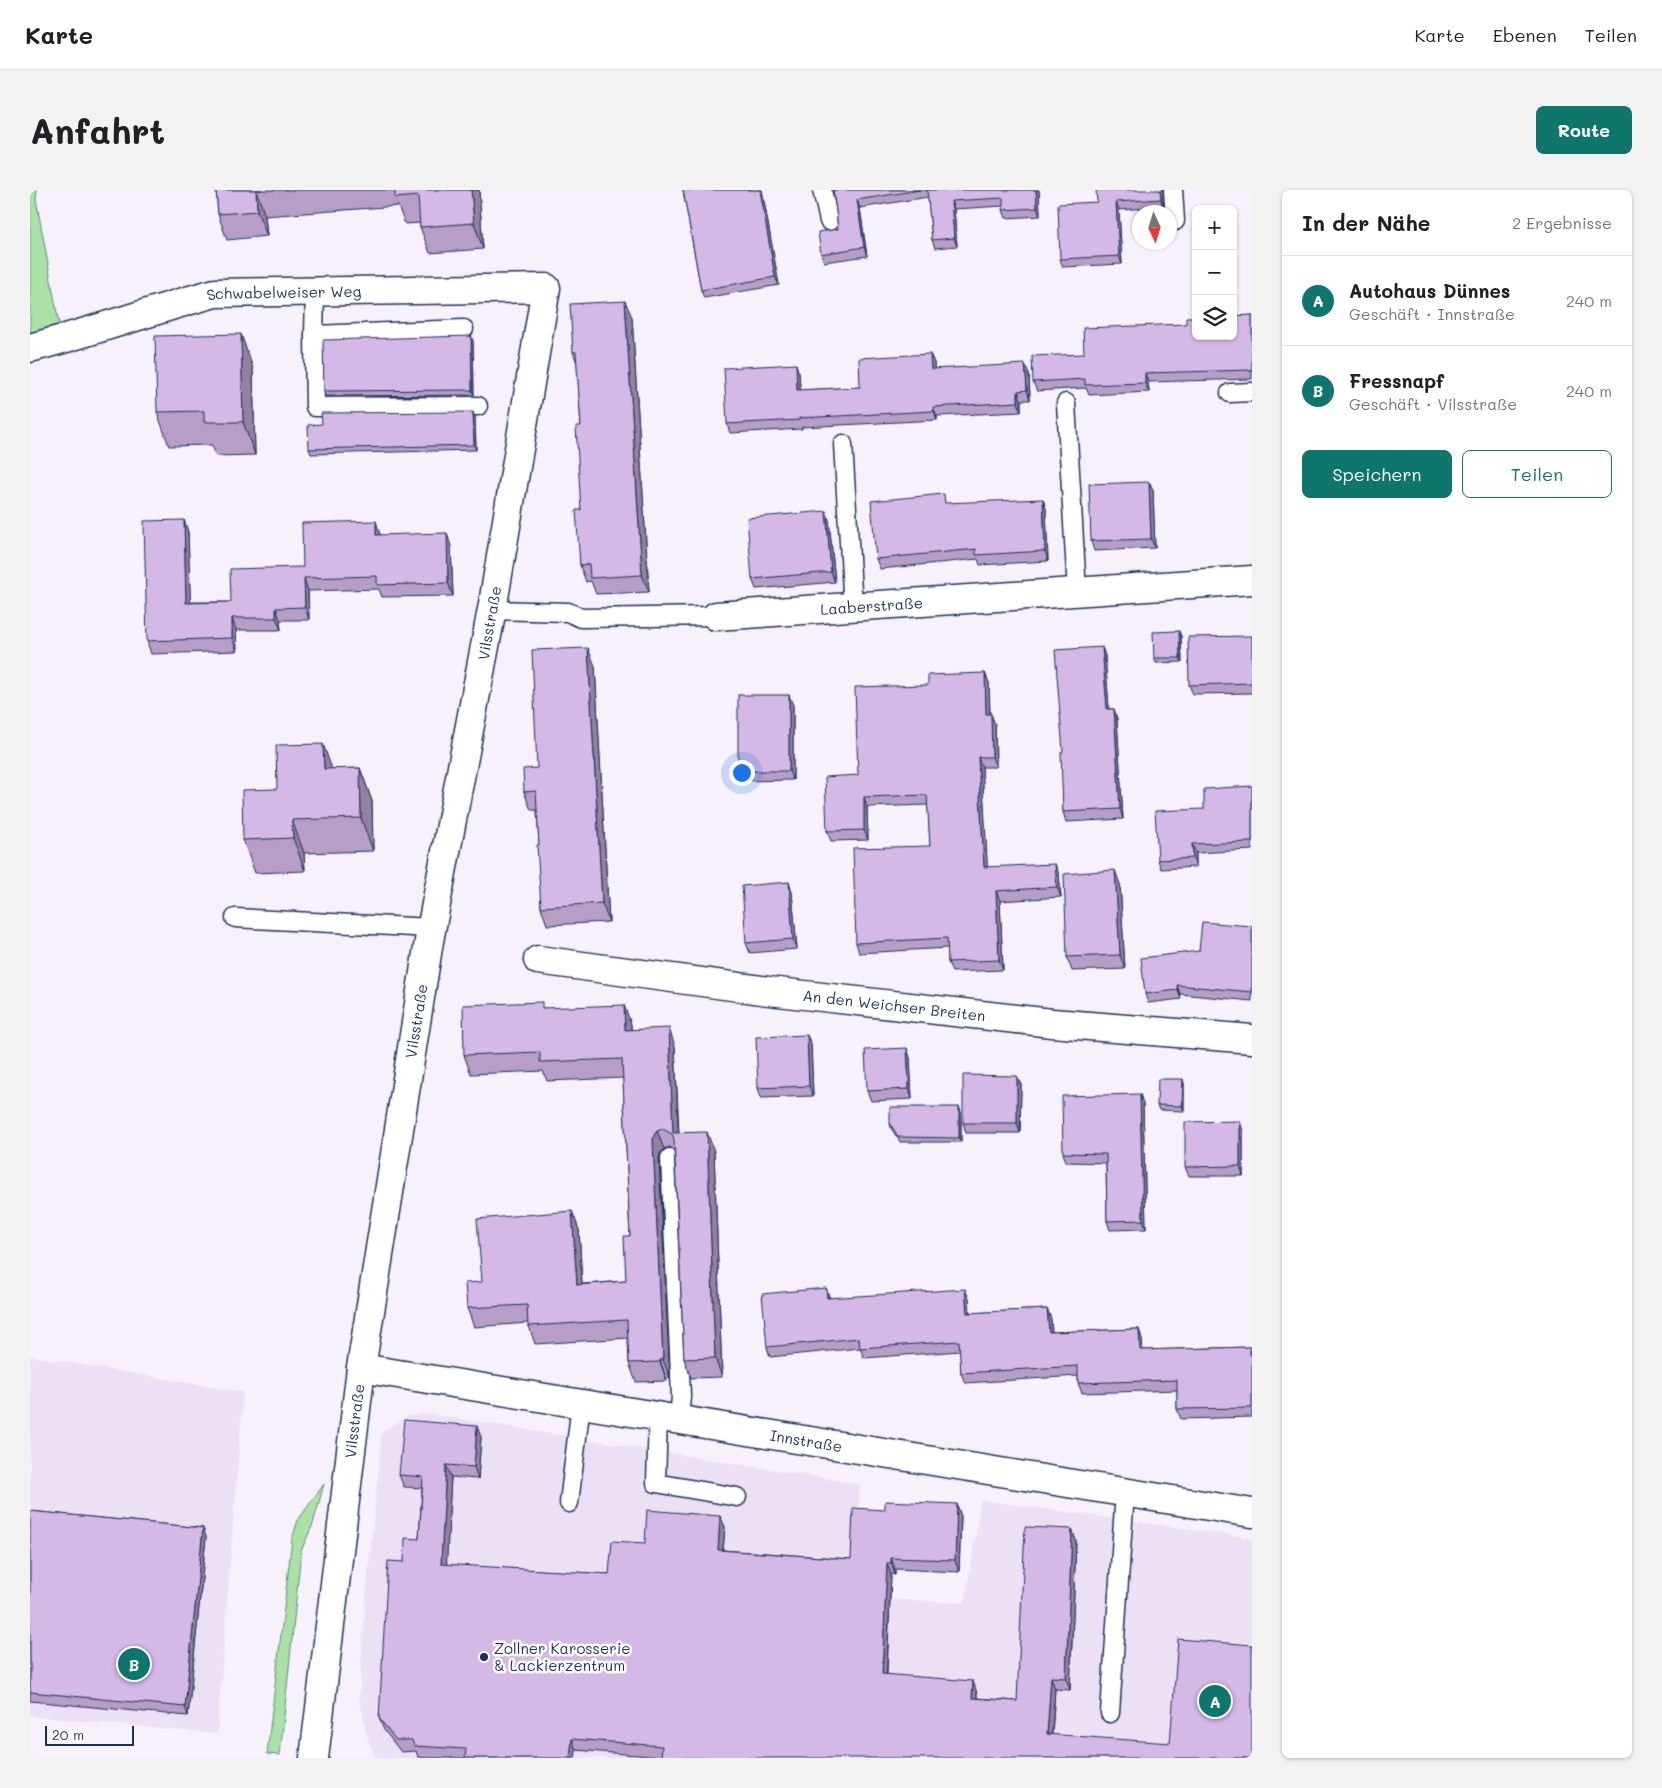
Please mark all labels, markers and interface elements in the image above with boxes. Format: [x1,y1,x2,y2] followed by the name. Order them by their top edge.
[25,19,93,50] text: Karte
[1414,23,1465,47] text: Karte
[1493,23,1557,47] text: Ebenen
[1585,23,1637,47] text: Teilen
[1536,106,1632,154] button: Route
[30,107,165,153] text: Anfahrt
[1132,205,1177,250] north arrow
[1192,205,1237,340] map controls
[1192,205,1237,250] button: +
[1302,209,1430,236] text: In der Nähe
[1512,212,1612,233] text: 2 Ergebnisse
[1192,250,1237,295] button: −
[1349,278,1510,303] text: Autohaus Dünnes
[204,281,362,305] street label: Schwabelweiser Weg
[1312,290,1324,311] text: A
[1566,290,1612,311] text: 240 m
[1192,295,1237,340] button: layers
[1349,303,1515,324] text: Geschäft · Innstraße
[1349,368,1444,393] text: Fressnapf
[1313,380,1323,401] text: B
[1566,380,1612,401] text: 240 m
[1349,393,1517,414] text: Geschäft · Vilsstraße
[1302,450,1452,498] button: Speichern
[1462,450,1612,498] button: Teilen
[473,584,505,662] street label: Vilsstraße
[820,592,924,619] street label: Laaberstraße
[729,760,755,786] your location
[400,982,432,1060] street label: Vilsstraße
[802,985,987,1025] street label: An den Weichser Breiten
[340,1383,368,1459] street label: Vilsstraße
[769,1425,844,1456] street label: Innstraße
[494,1638,631,1675] place label: Zollner Karosserie & Lackierzentrum
[118,1645,150,1683] pin: B
[478,1651,490,1663] marker: Zollner Karosserie & Lackierzentrum
[1199,1682,1231,1720] pin: A
[45,1723,134,1746] scale bar
[52,1725,84,1744] text: 20 m

